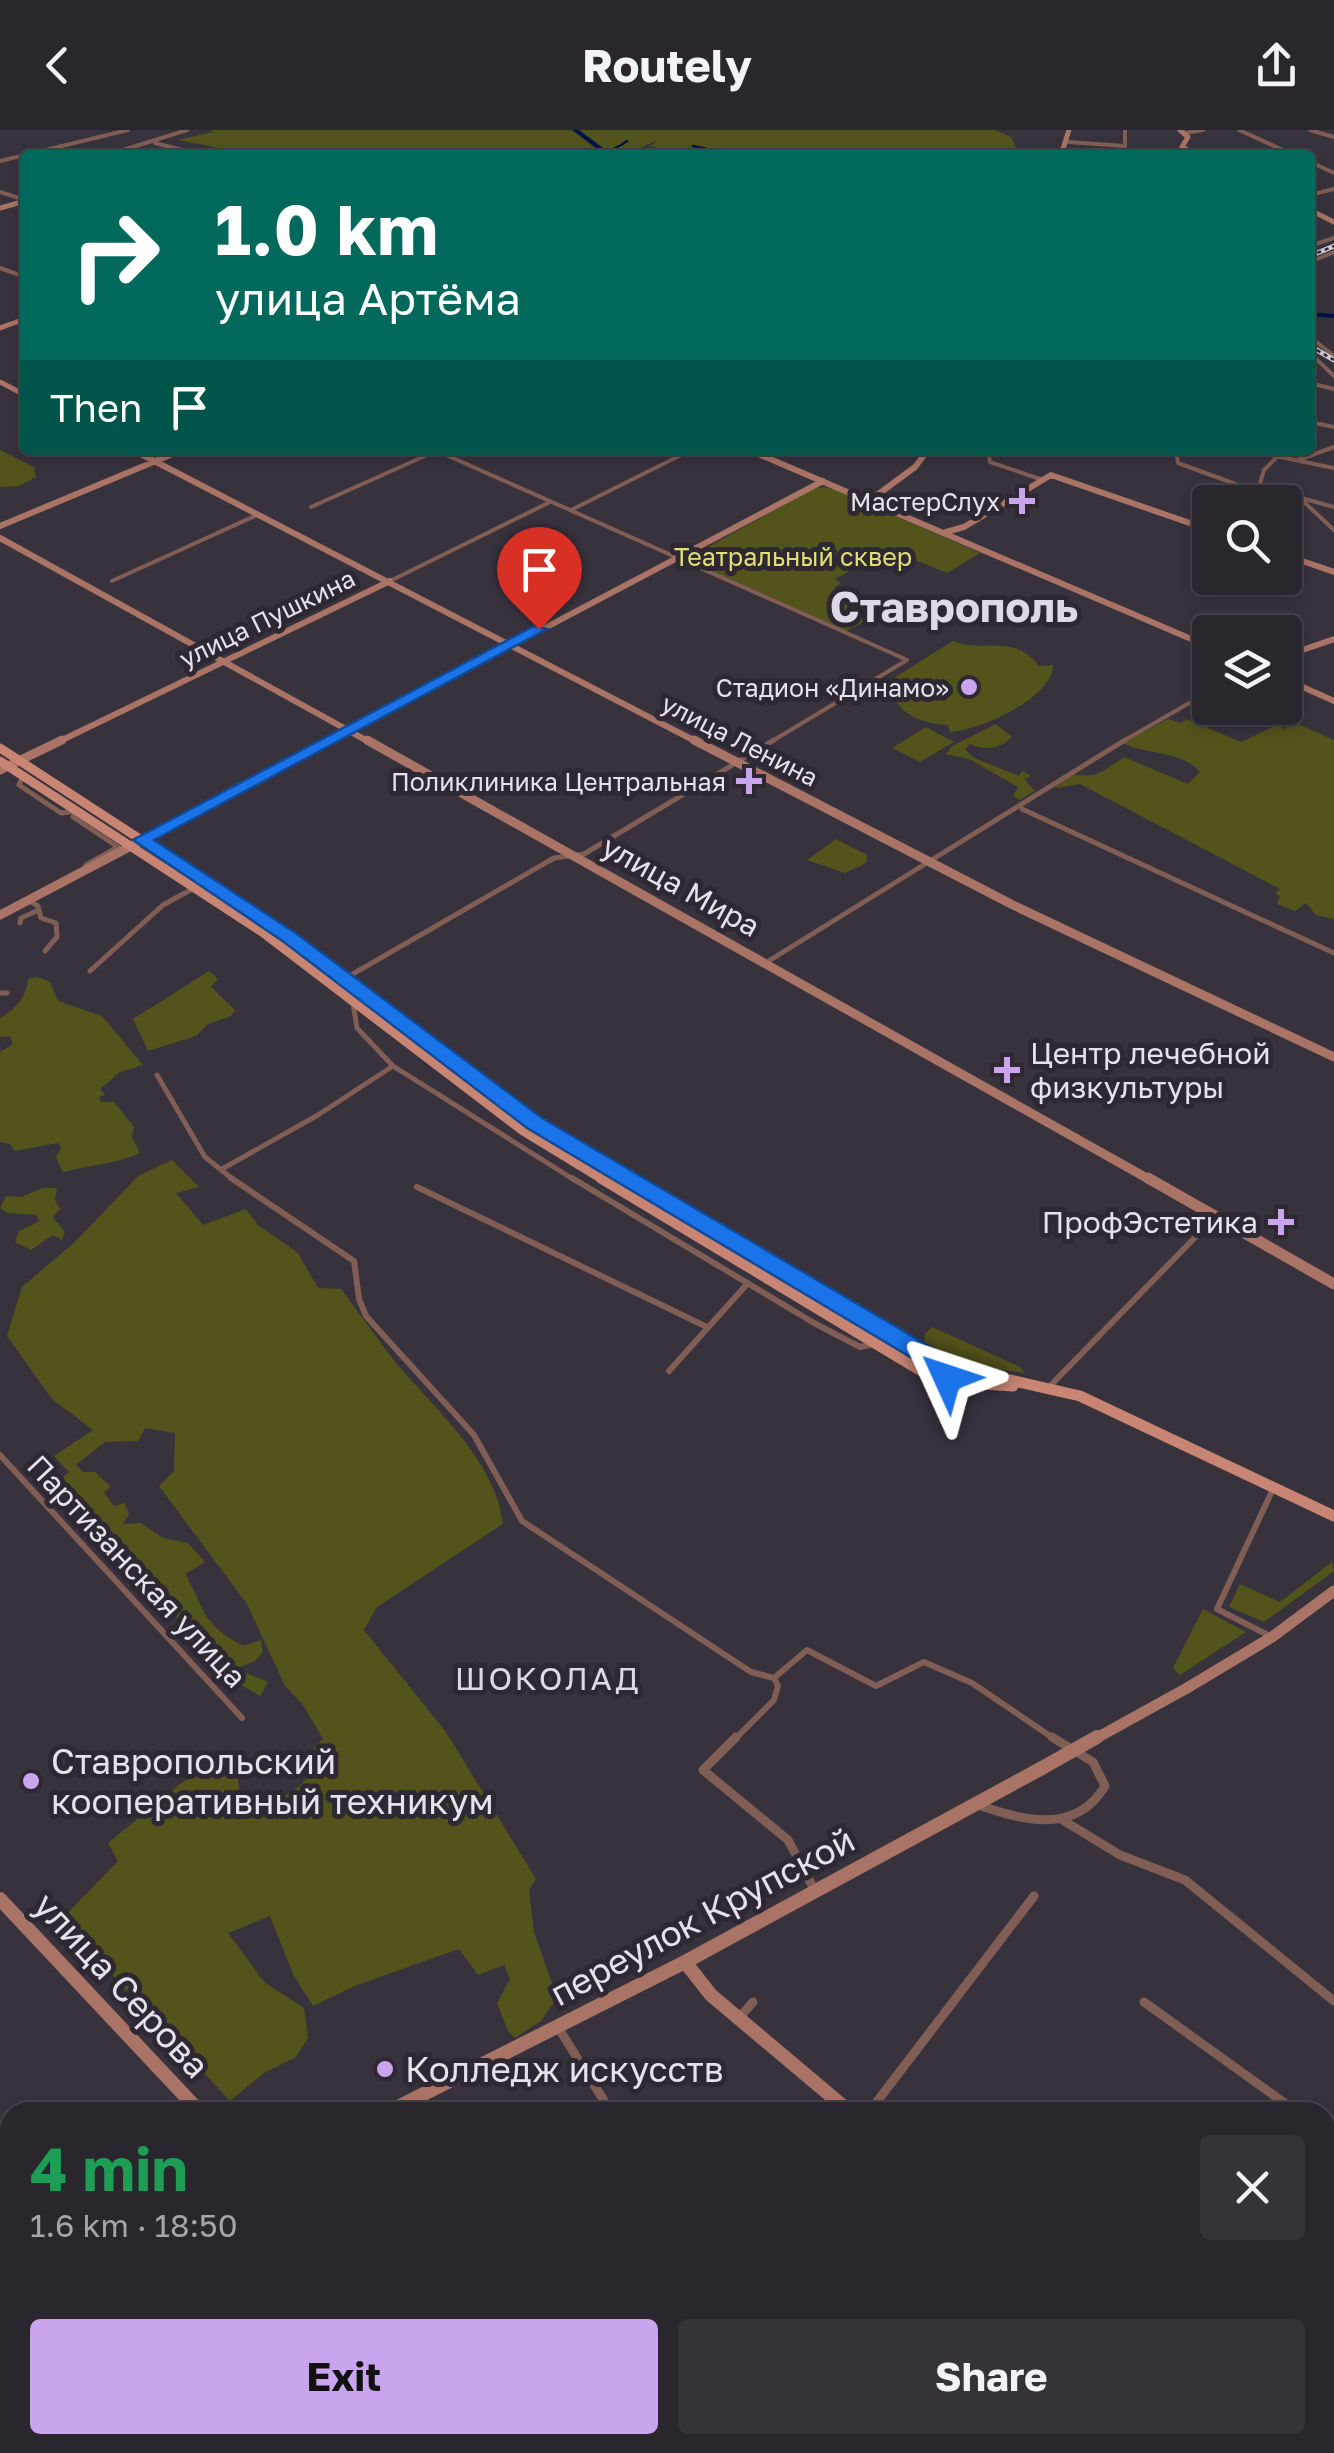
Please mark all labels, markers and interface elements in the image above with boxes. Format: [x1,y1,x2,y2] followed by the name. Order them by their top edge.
[30,38,85,93] icon: back
[582,38,752,92] text: Routely
[1249,38,1304,93] icon: share
[215,186,438,270] text: 1.0 km
[50,190,180,320] icon: right
[215,271,521,325] text: улица Артёма
[162,380,217,435] icon: arrive
[50,385,142,430] text: Then
[1192,485,1302,725] map controls
[1192,485,1302,595] button: search
[850,486,1000,517] place label: МастерСлух
[1009,488,1035,514] marker: МастерСлух
[497,527,582,630] pin
[674,541,912,572] park label: Театральный сквер
[512,542,567,597] icon: arrive
[174,562,360,674] street label: улица Пушкина
[830,581,1078,631] district label: Ставрополь
[1192,615,1302,725] button: layers
[716,672,949,703] place label: Стадион «Динамо»
[958,676,980,698] marker: Стадион «Динамо»
[656,687,824,793] street label: улица Ленина
[391,766,726,797] place label: Поликлиника Центральная
[736,768,762,794] marker: Поликлиника Центральная
[596,828,766,944] street label: улица Мира
[1030,1035,1270,1105] place label: Центр лечебной физкультуры
[994,1057,1020,1083] marker: Центр лечебной физкультуры
[1042,1204,1258,1240] place label: ПрофЭстетика
[1268,1209,1294,1235] marker: ПрофЭстетика
[895,1326,999,1430] position arrow
[20,1447,254,1695] street label: Партизанская улица
[455,1659,641,1697] district label: ШОКОЛАД
[51,1740,494,1822] place label: Ставропольский кооперативный техникум
[20,1770,42,1792] marker: Ставропольский кооперативный техникум
[543,1818,861,2014] street label: переулок Крупской
[26,1884,218,2086] street label: улица Серова
[405,2048,724,2090] place label: Колледж искусств
[374,2058,396,2080] marker: Колледж искусств
[30,2132,188,2204] text: 4 min
[1200,2135,1305,2240] button: close
[30,2206,238,2244] text: 1.6 km · 18:50
[30,2319,658,2434] button: Exit
[678,2319,1305,2434] button: Share

